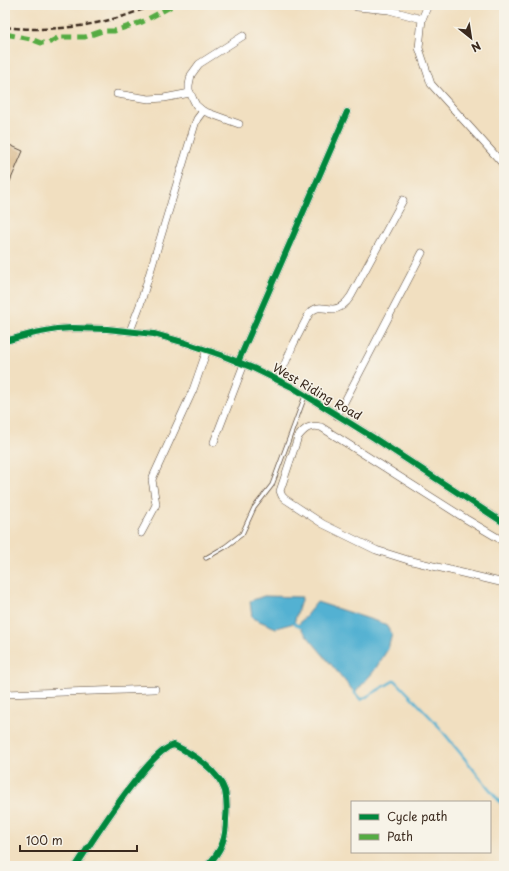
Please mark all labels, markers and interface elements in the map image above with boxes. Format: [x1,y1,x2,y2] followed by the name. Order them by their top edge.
[451,18,491,58] north arrow
[468,38,484,57] text: N
[270,358,365,424] street label: West Riding Road
[351,801,491,853] legend
[387,807,448,825] text: Cycle path
[20,827,137,853] scale bar
[387,827,413,845] text: Path
[26,831,63,849] text: 100 m

